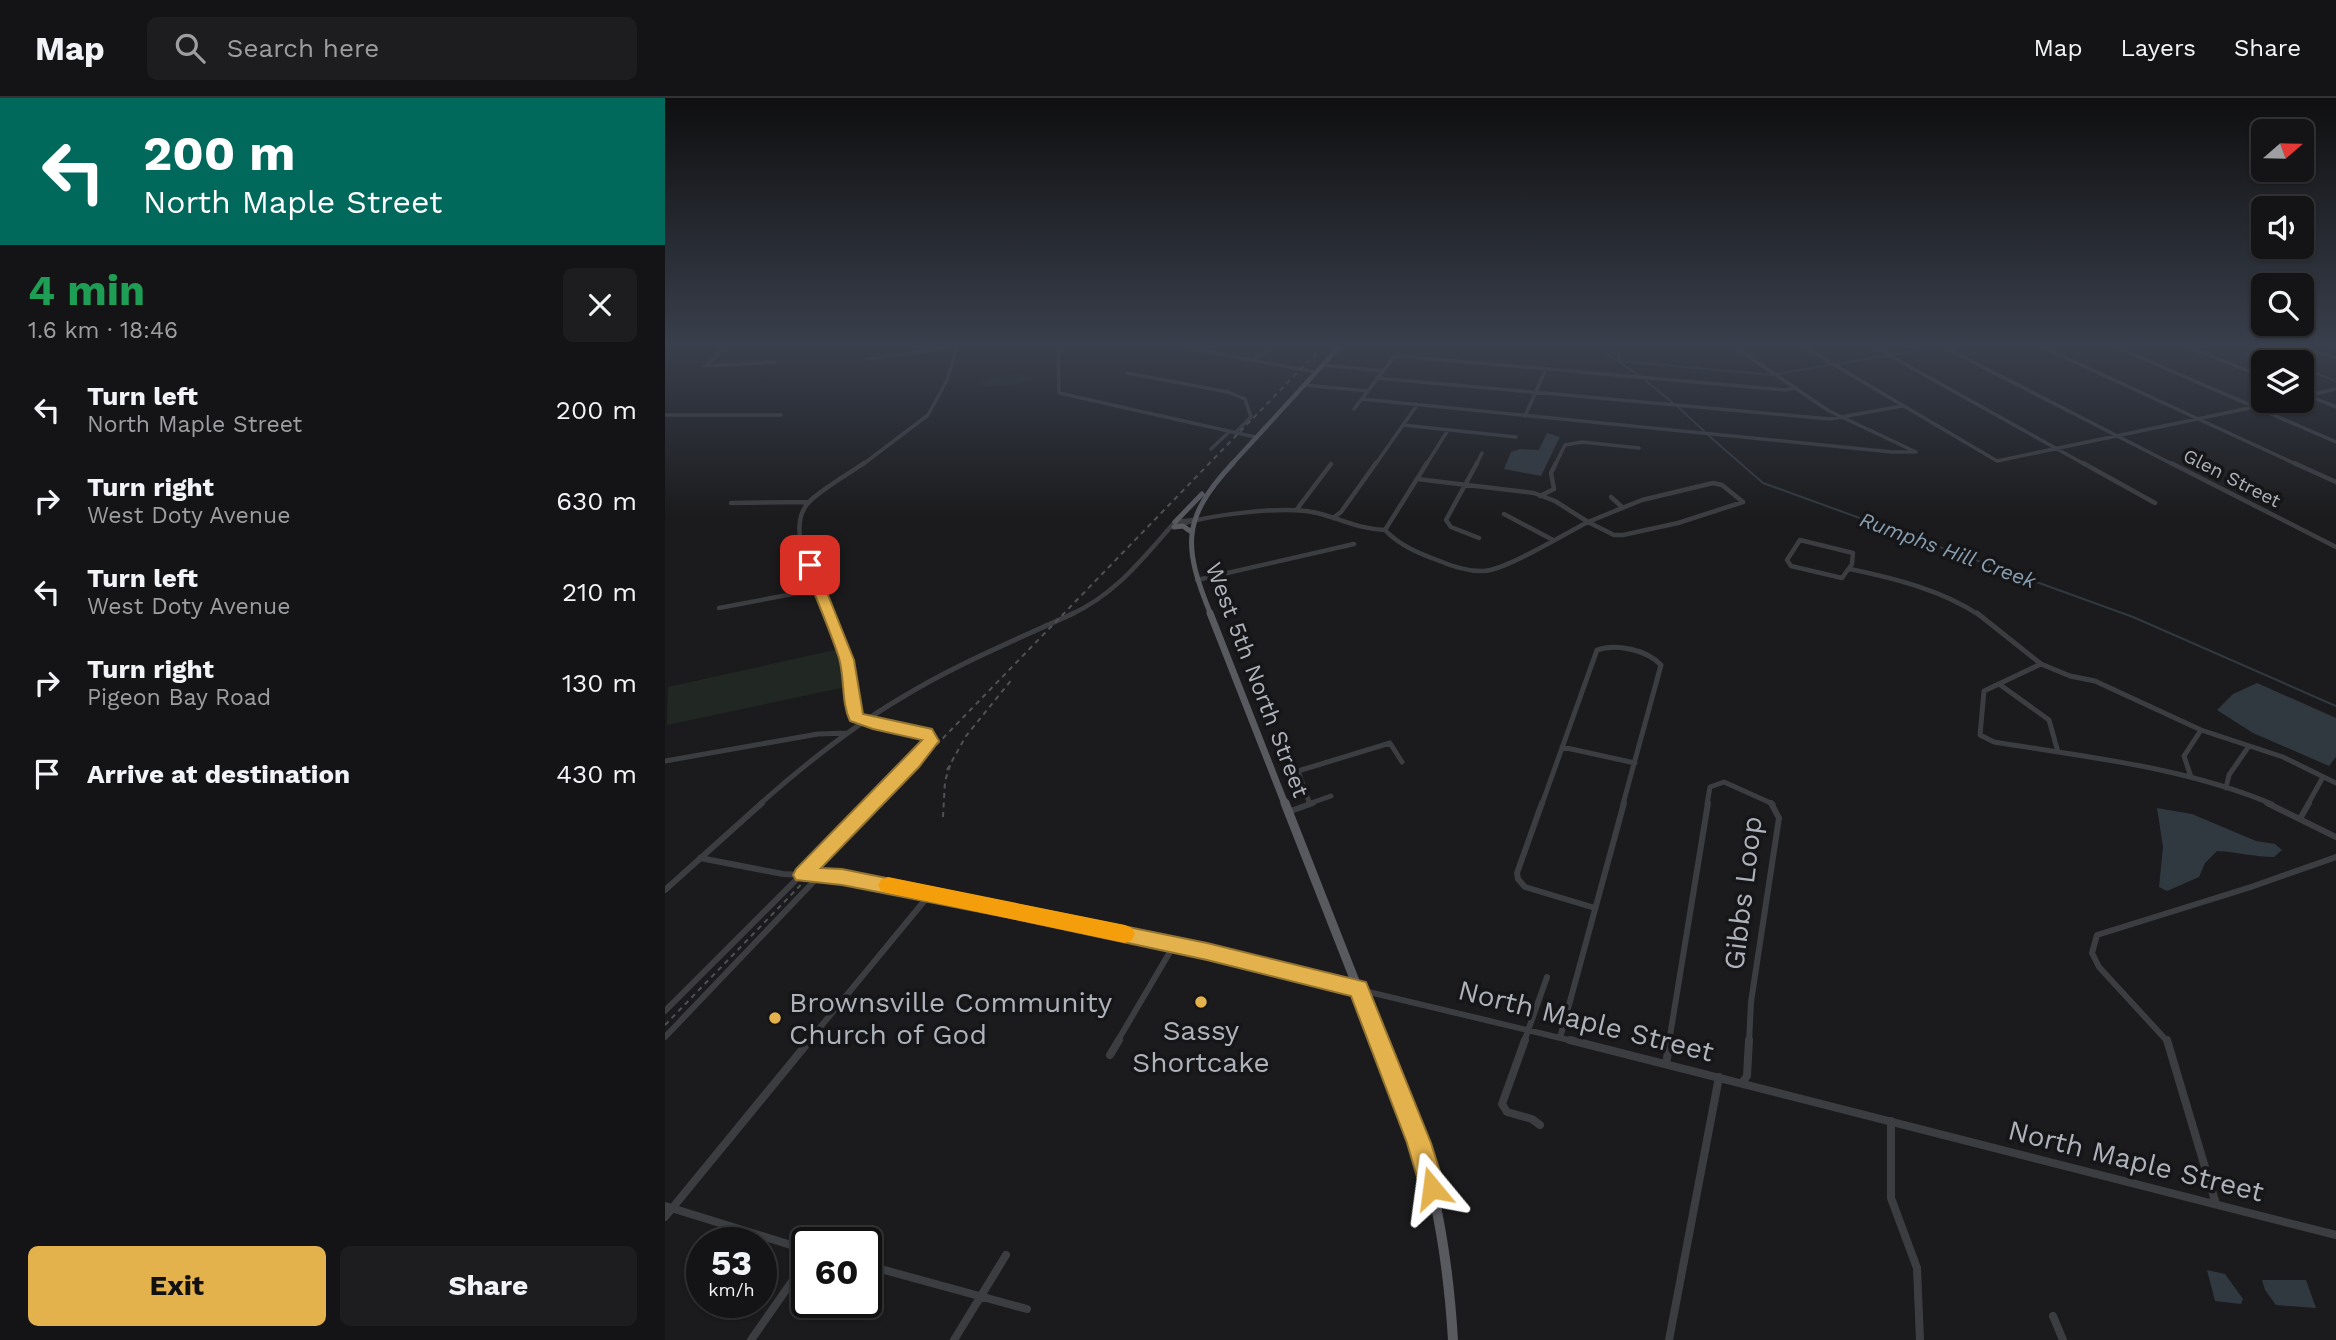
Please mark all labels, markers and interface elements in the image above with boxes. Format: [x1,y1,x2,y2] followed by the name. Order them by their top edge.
[147,17,637,80] search box
[35,29,105,68] text: Map
[171,29,209,67] icon: search
[227,33,379,63] text: Search here
[2034,34,2082,62] text: Map
[2120,34,2196,62] text: Layers
[2234,34,2301,62] text: Share
[2251,119,2313,182] north arrow
[2251,119,2314,413] map controls
[143,124,295,182] text: 200 m
[28,126,119,217] icon: left
[143,183,442,221] text: North Maple Street
[2251,196,2314,259] button: sound
[28,266,145,315] text: 4 min
[563,268,637,342] button: close
[2251,273,2314,336] button: search
[28,317,178,344] text: 1.6 km · 18:46
[2251,350,2314,413] button: layers
[87,381,198,411] text: Turn left
[28,391,66,429] icon: left
[556,395,637,425] text: 200 m
[87,411,302,438] text: North Maple Street
[2180,444,2284,512] street label: Glen Street
[87,472,214,502] text: Turn right
[28,482,66,520] icon: right
[556,486,637,516] text: 630 m
[87,502,291,529] text: West Doty Avenue
[1857,507,2040,594] water label: Rumphs Hill Creek
[780,535,840,595] pin
[791,546,829,584] icon: arrive
[1200,559,1314,802] street label: West 5th North Street
[87,563,198,593] text: Turn left
[28,573,66,611] icon: left
[562,577,637,607] text: 210 m
[87,593,291,620] text: West Doty Avenue
[87,654,214,684] text: Turn right
[28,664,66,702] icon: right
[562,668,637,698] text: 130 m
[87,684,271,711] text: Pigeon Bay Road
[28,755,66,793] icon: arrive
[87,759,350,789] text: Arrive at destination
[556,759,637,789] text: 430 m
[1717,814,1769,972] street label: Gibbs Loop
[1455,973,1717,1069] street label: North Maple Street
[789,986,1113,1051] place label: Brownsville Community Church of God
[1193,994,1209,1010] marker: Sassy Shortcake
[767,1010,783,1026] marker: Brownsville Community Church of God
[1132,1014,1270,1079] place label: Sassy Shortcake
[2005,1113,2267,1209] street label: North Maple Street
[1395,1151,1469,1225] position arrow
[791,1227,882,1318] speed limit sign: 60
[711,1242,752,1284] text: 53
[28,1246,326,1326] button: Exit
[340,1246,637,1326] button: Share
[708,1279,755,1300] text: km/h

